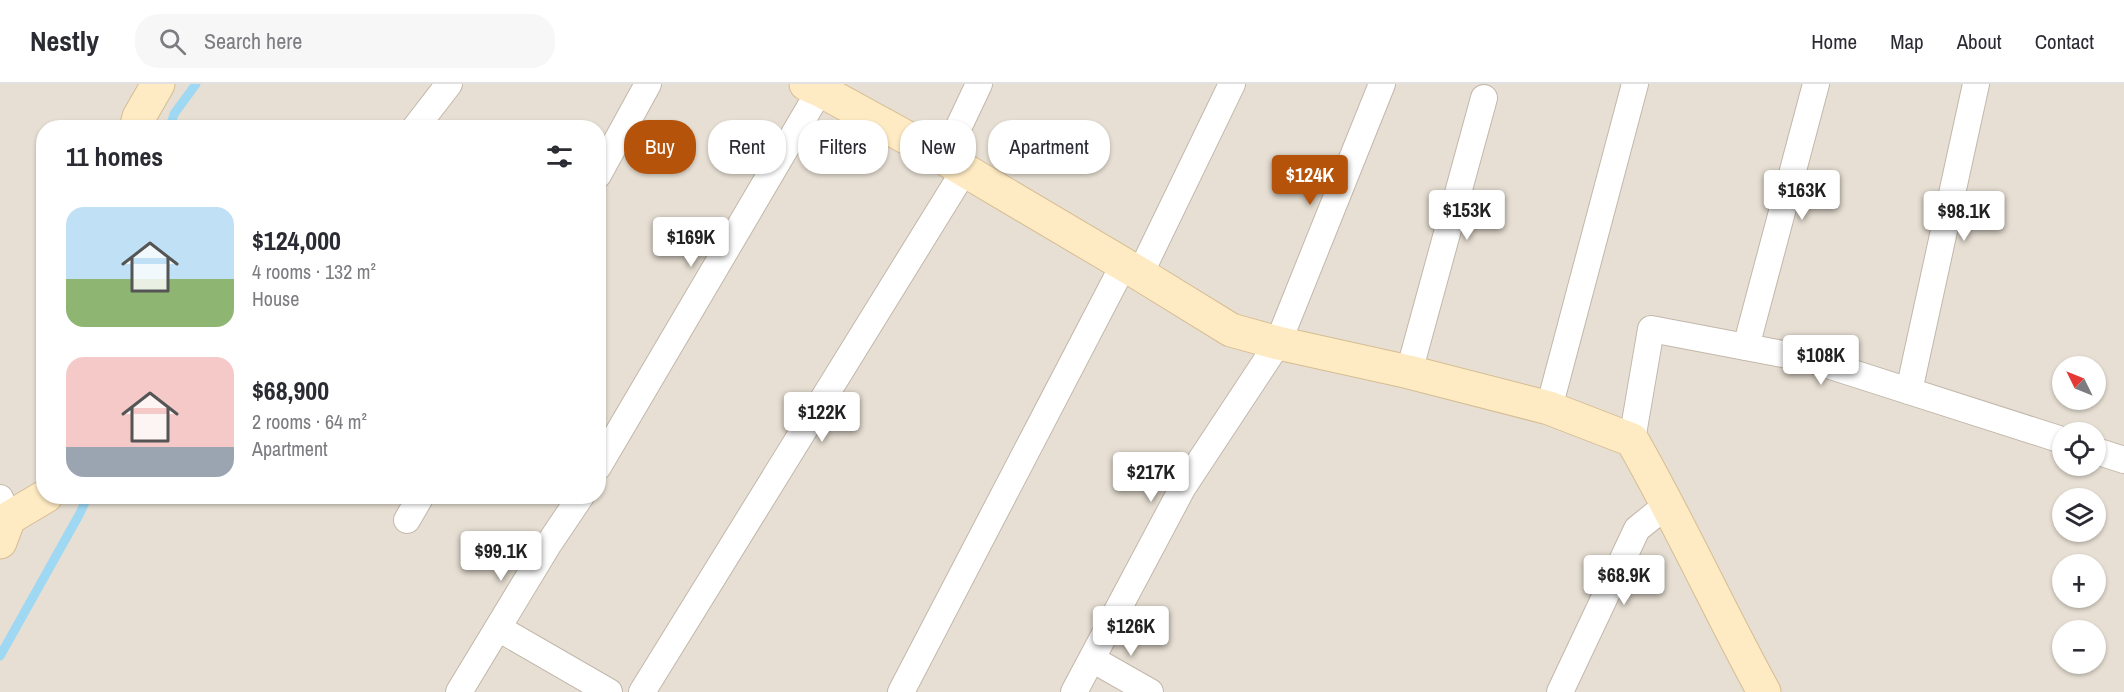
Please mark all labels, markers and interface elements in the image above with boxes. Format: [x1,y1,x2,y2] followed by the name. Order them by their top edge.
[135,14,555,68] search box
[30,22,99,60] text: Nestly
[156,25,189,58] icon: search
[204,26,302,56] text: Search here
[1811,27,1857,56] text: Home
[1890,27,1924,56] text: Map
[1957,27,2002,56] text: About
[2035,27,2094,56] text: Contact
[624,120,696,174] chip: Buy
[708,120,786,174] chip: Rent
[798,120,888,174] chip: Filters
[900,120,976,174] chip: New
[988,120,1110,174] chip: Apartment
[66,139,163,174] text: 11 homes
[543,140,576,173] icon: filters
[1268,155,1352,206] pin: $124K
[1286,161,1334,188] text: $124K
[1760,170,1844,221] pin: $163K
[1778,176,1826,203] text: $163K
[1425,190,1509,241] pin: $153K
[1915,191,2013,242] pin: $98.1K
[1443,196,1491,223] text: $153K
[1938,197,1990,224] text: $98.1K
[649,217,733,268] pin: $169K
[252,223,341,258] text: $124,000
[667,223,715,250] text: $169K
[114,231,186,303] icon: home
[252,258,376,285] text: 4 rooms · 132 m²
[252,285,299,312] text: House
[1779,335,1863,386] pin: $108K
[1797,341,1845,368] text: $108K
[2052,356,2106,410] north arrow
[2052,356,2106,674] map controls
[252,373,329,408] text: $68,900
[114,381,186,453] icon: home
[780,392,864,443] pin: $122K
[798,398,846,425] text: $122K
[252,408,367,435] text: 2 rooms · 64 m²
[2052,422,2106,476] button: locate
[252,435,328,462] text: Apartment
[1109,452,1193,503] pin: $217K
[1127,458,1175,485] text: $217K
[2052,488,2106,542] button: layers
[452,531,550,582] pin: $99.1K
[475,537,527,564] text: $99.1K
[2052,554,2106,608] button: +
[1575,555,1673,606] pin: $68.9K
[1598,561,1650,588] text: $68.9K
[1089,606,1173,657] pin: $126K
[1107,612,1155,639] text: $126K
[2052,620,2106,674] button: −

